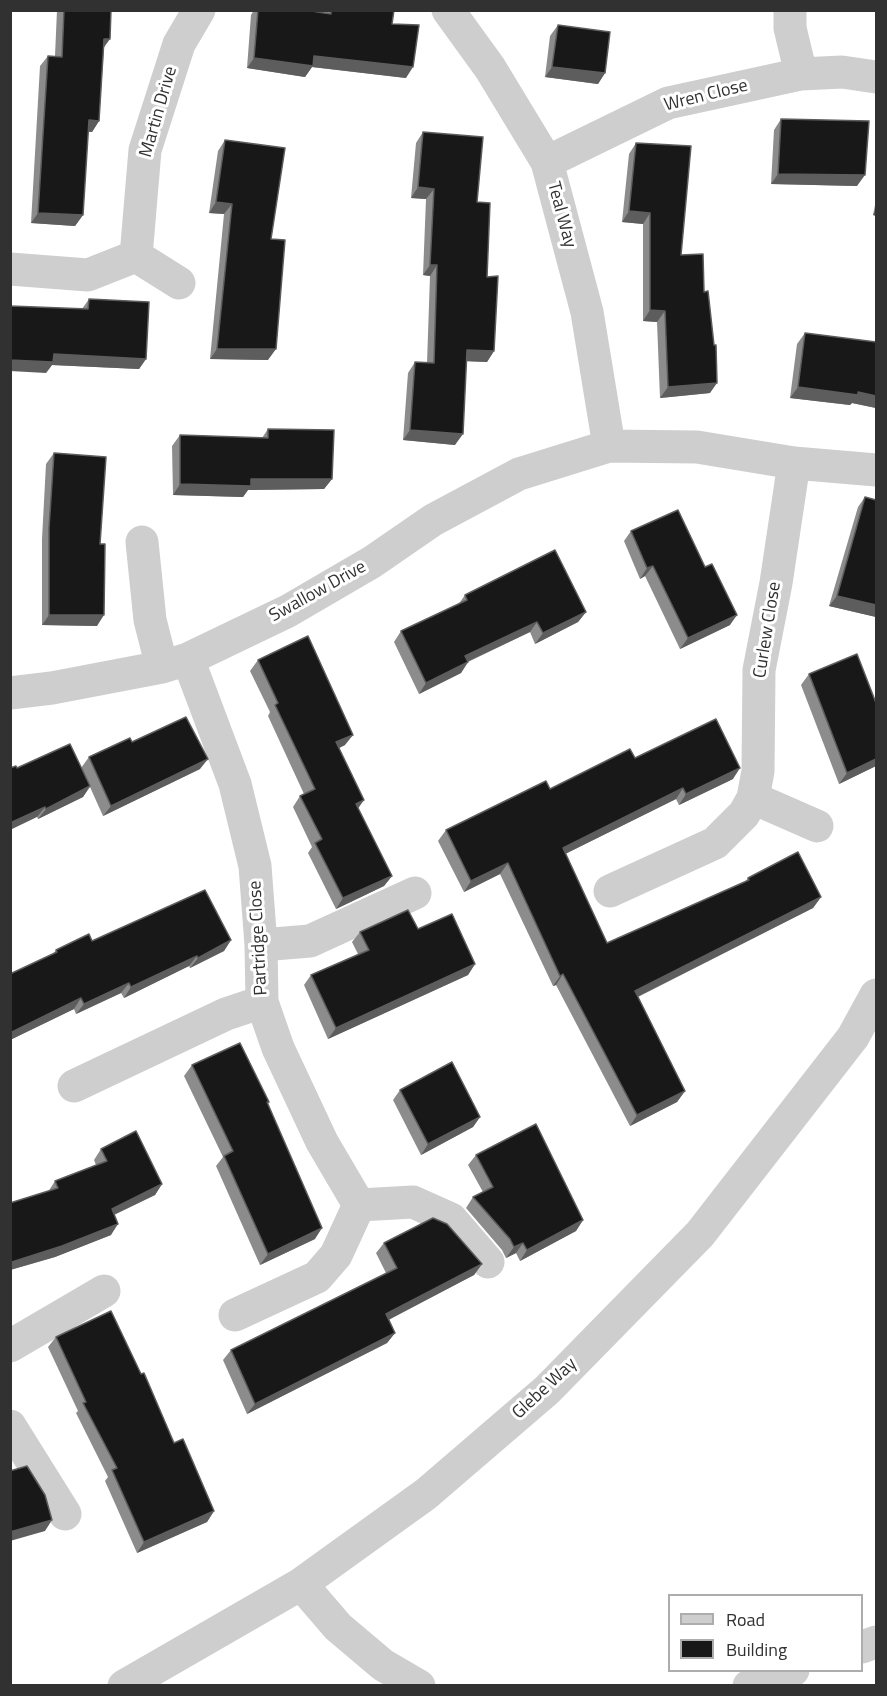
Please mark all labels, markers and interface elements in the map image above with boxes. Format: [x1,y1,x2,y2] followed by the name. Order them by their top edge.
[136,64,182,160] street label: Martin Drive
[662,75,750,117] street label: Wren Close
[542,180,580,250] street label: Teal Way
[266,557,370,627] street label: Swallow Drive
[750,580,786,680] street label: Curlew Close
[245,880,273,996] street label: Partridge Close
[508,1354,582,1424] street label: Glebe Way
[668,1594,863,1672] legend
[726,1606,765,1633] text: Road
[726,1636,787,1663] text: Building

